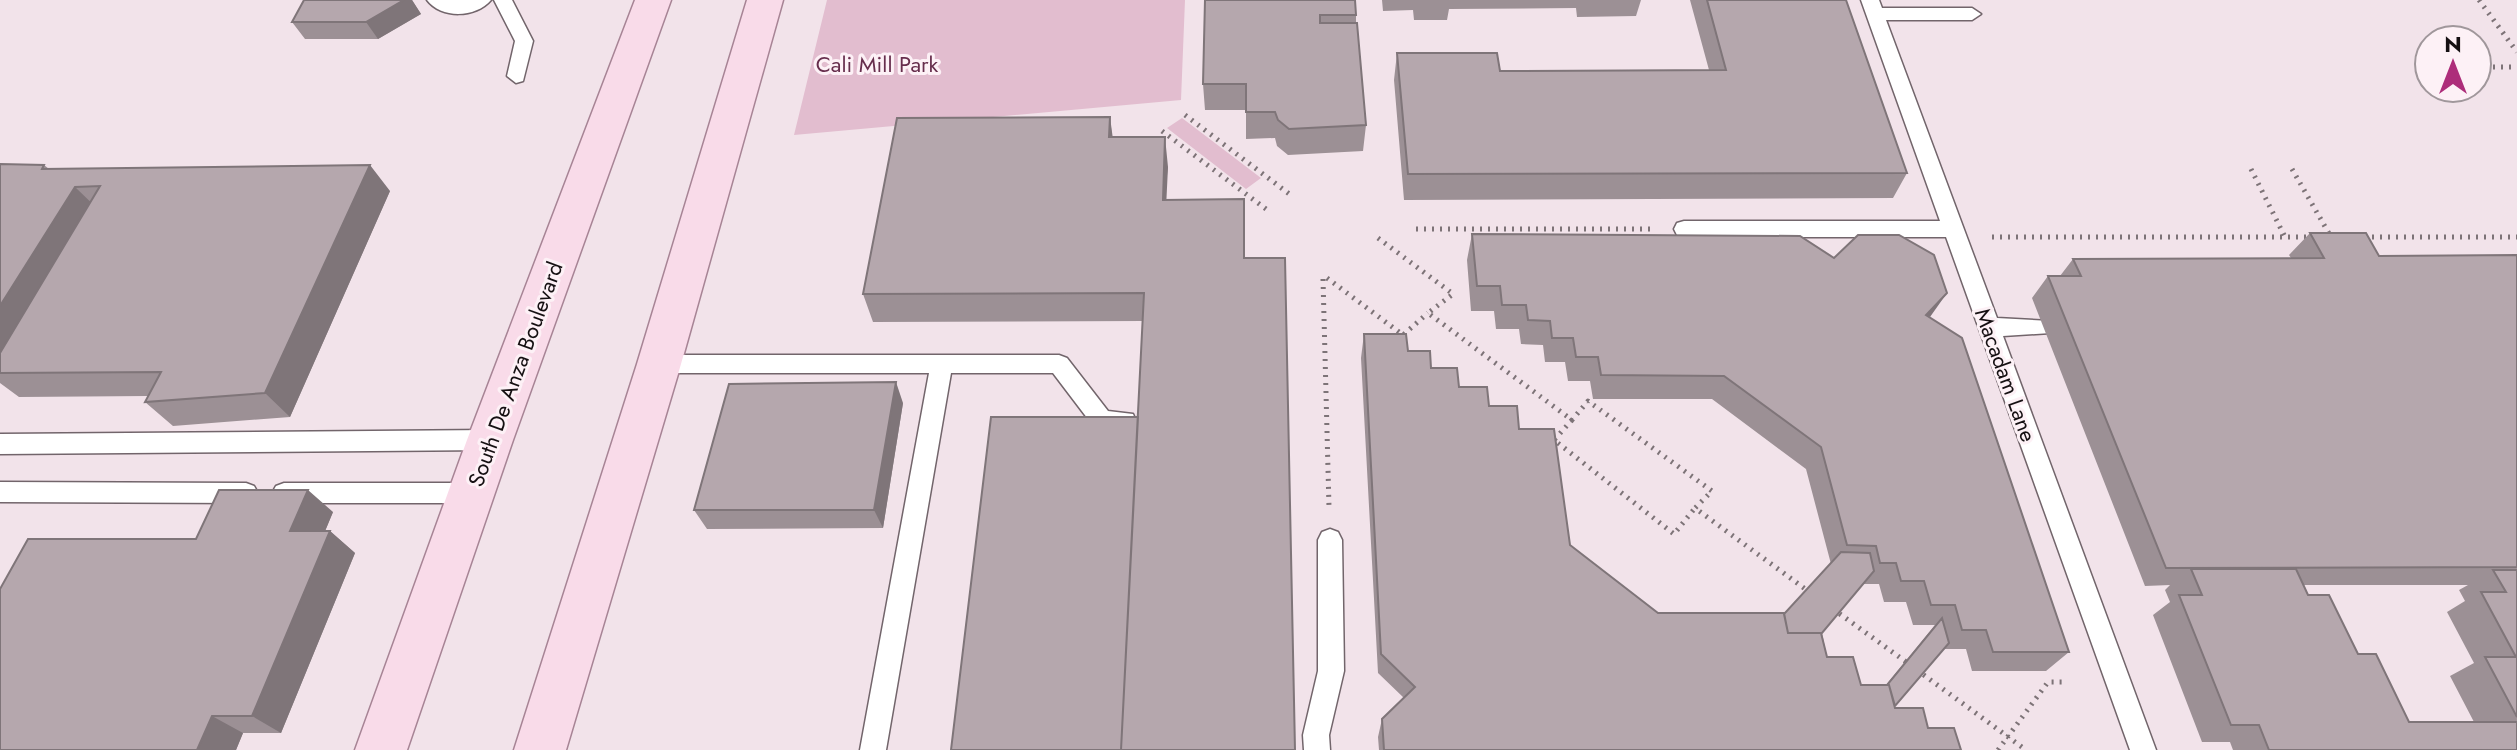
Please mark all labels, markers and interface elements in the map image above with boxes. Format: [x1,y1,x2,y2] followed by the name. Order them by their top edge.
[2413,24,2493,104] north arrow
[2444,28,2462,60] text: N
[816,48,939,80] park label: Cali Mill Park
[459,257,571,491] street label: South De Anza Boulevard
[1967,304,2045,446] street label: Macadam Lane

